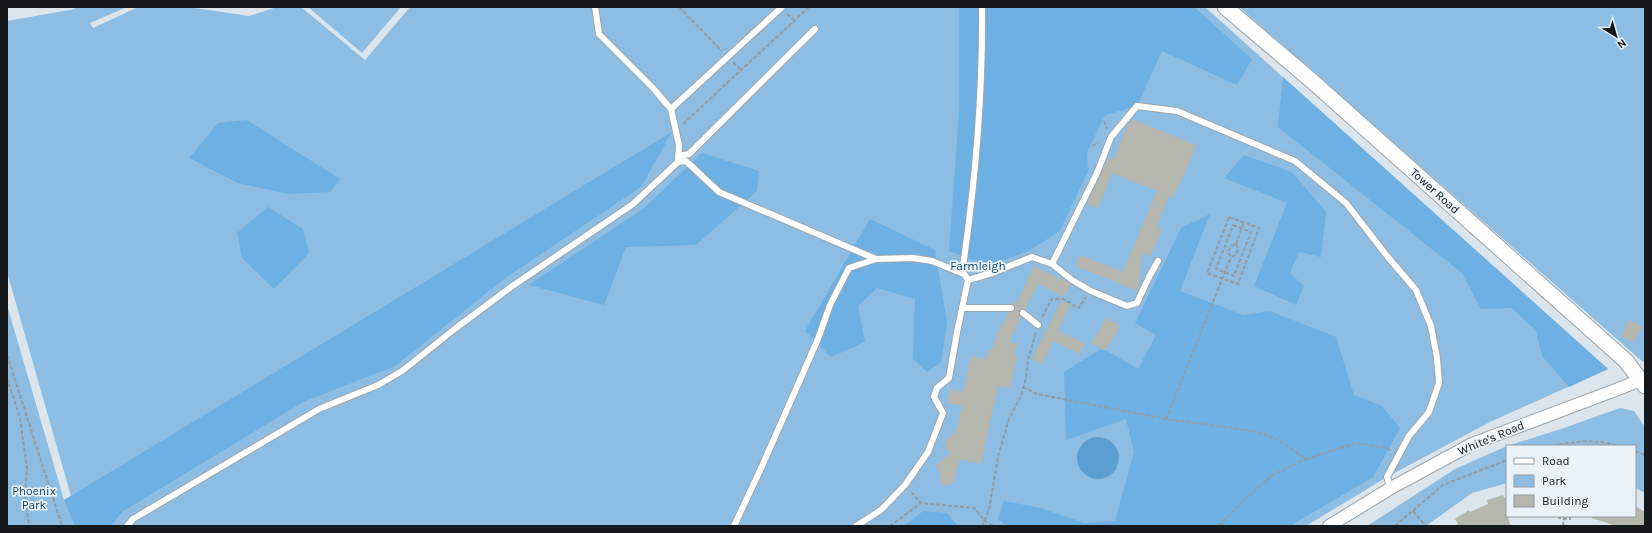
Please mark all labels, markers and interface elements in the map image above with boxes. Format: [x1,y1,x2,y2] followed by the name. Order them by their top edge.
[1596,16,1636,56] north arrow
[1615,36,1629,51] text: N
[1408,165,1462,217] street label: Tower Road
[950,259,1006,273] park label: Farmleigh
[1456,418,1526,458] street label: White's Road
[1506,445,1636,517] legend
[1542,454,1570,468] text: Road
[1542,474,1567,488] text: Park
[12,484,56,512] park label: Phoenix Park
[1542,494,1589,508] text: Building

